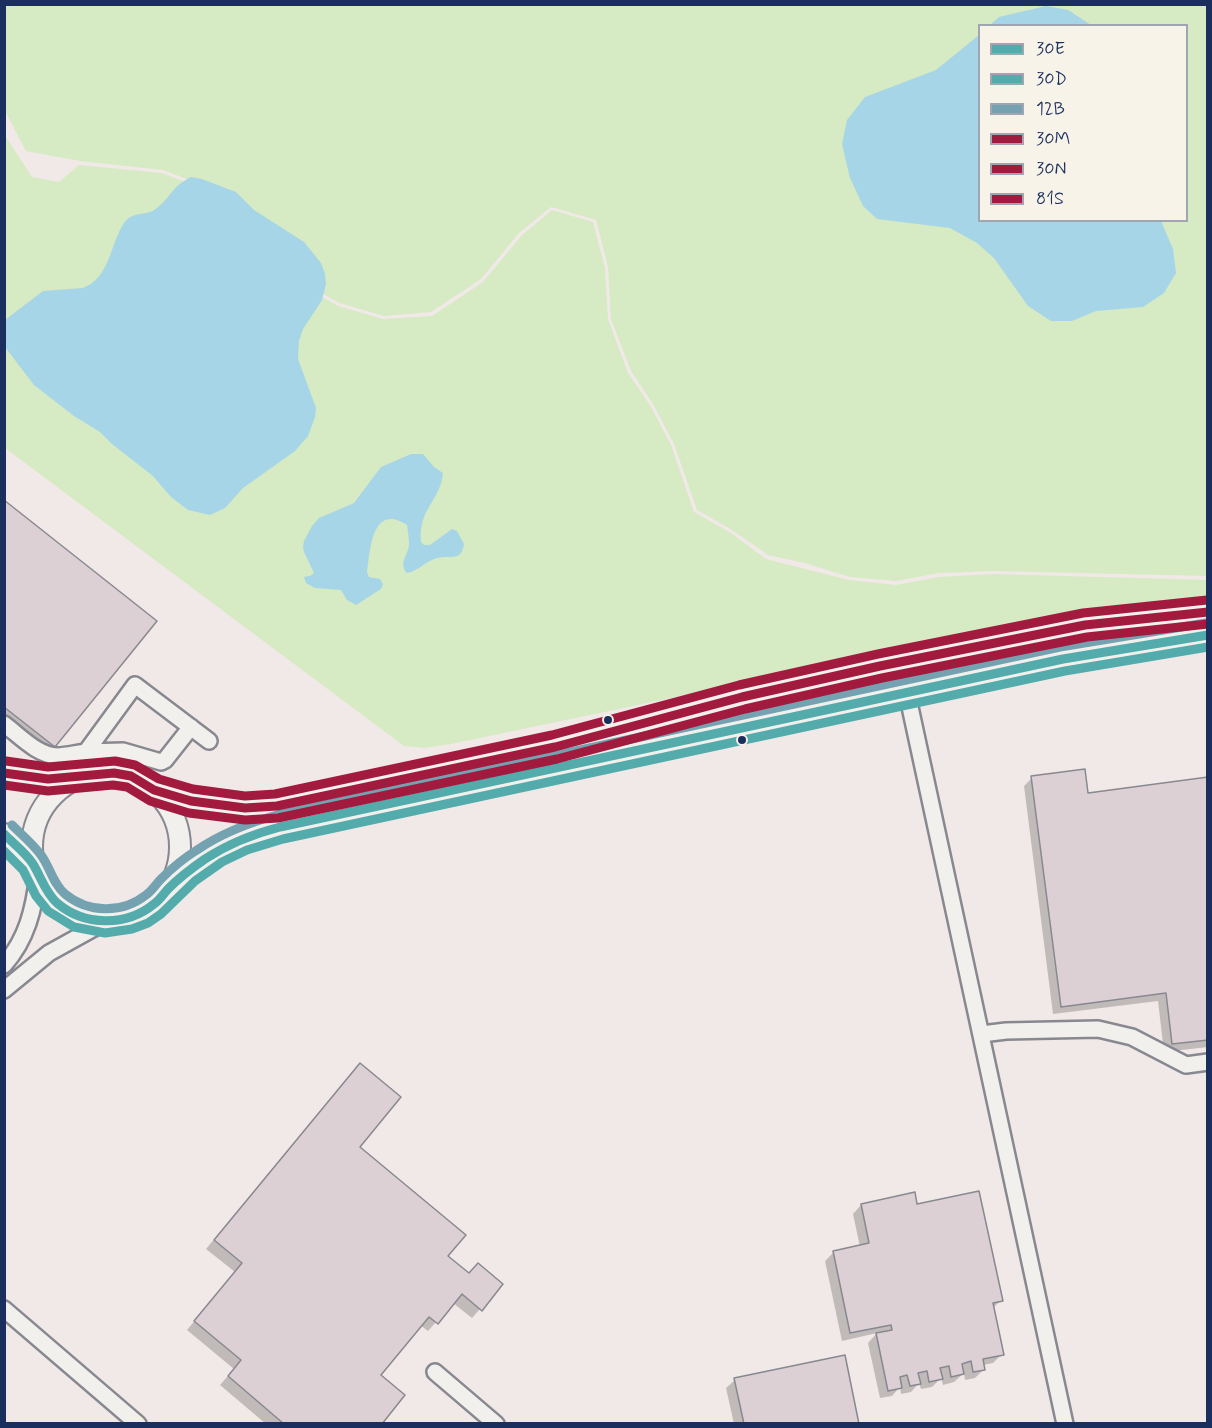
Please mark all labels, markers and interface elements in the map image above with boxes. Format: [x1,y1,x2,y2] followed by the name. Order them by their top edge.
[978,24,1188,222] legend
[1036,37,1065,61] text: 30E
[1036,67,1067,91] text: 30D
[1036,97,1065,121] text: 12B
[1036,127,1070,151] text: 30M
[1036,157,1066,181] text: 30N
[1036,187,1064,211] text: 81S
[602,714,614,726] unlabelled marker
[736,734,748,746] unlabelled marker

